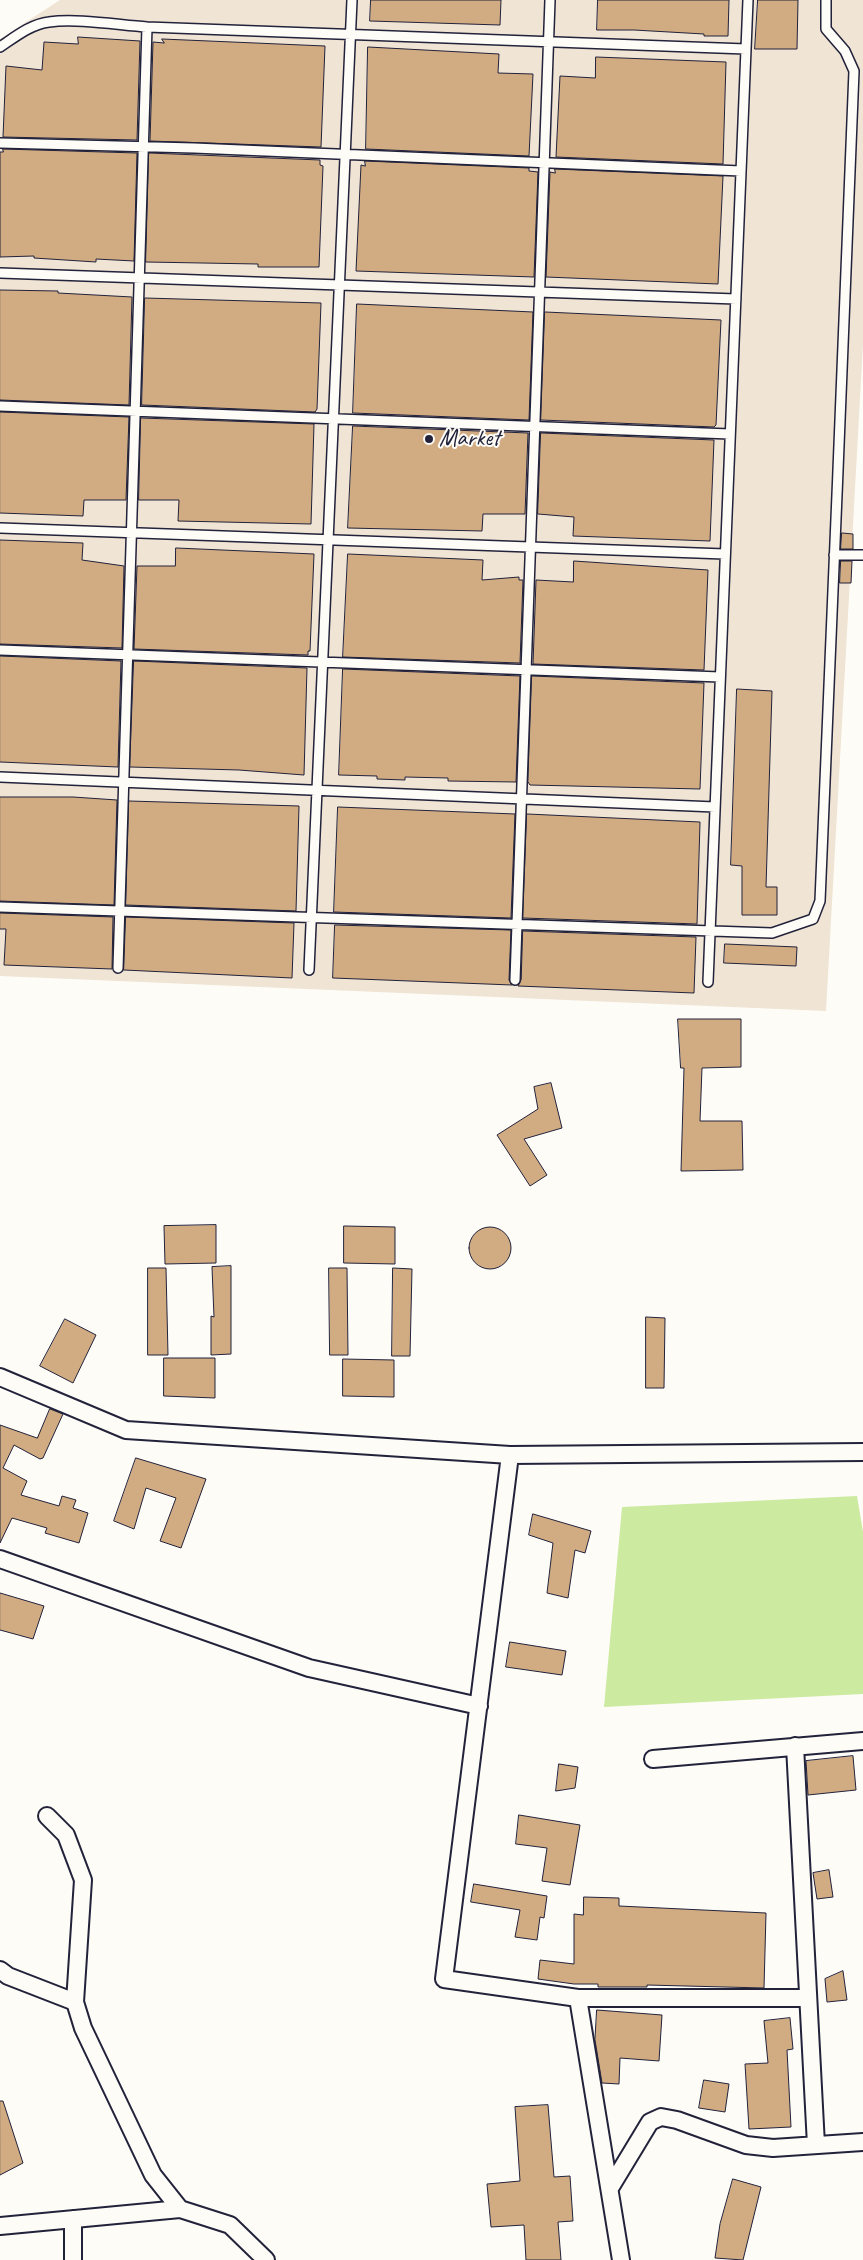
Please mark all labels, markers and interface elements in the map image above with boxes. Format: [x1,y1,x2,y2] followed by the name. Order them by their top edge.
[439,425,500,453] place label: Market
[423,433,435,445] marker: Market

